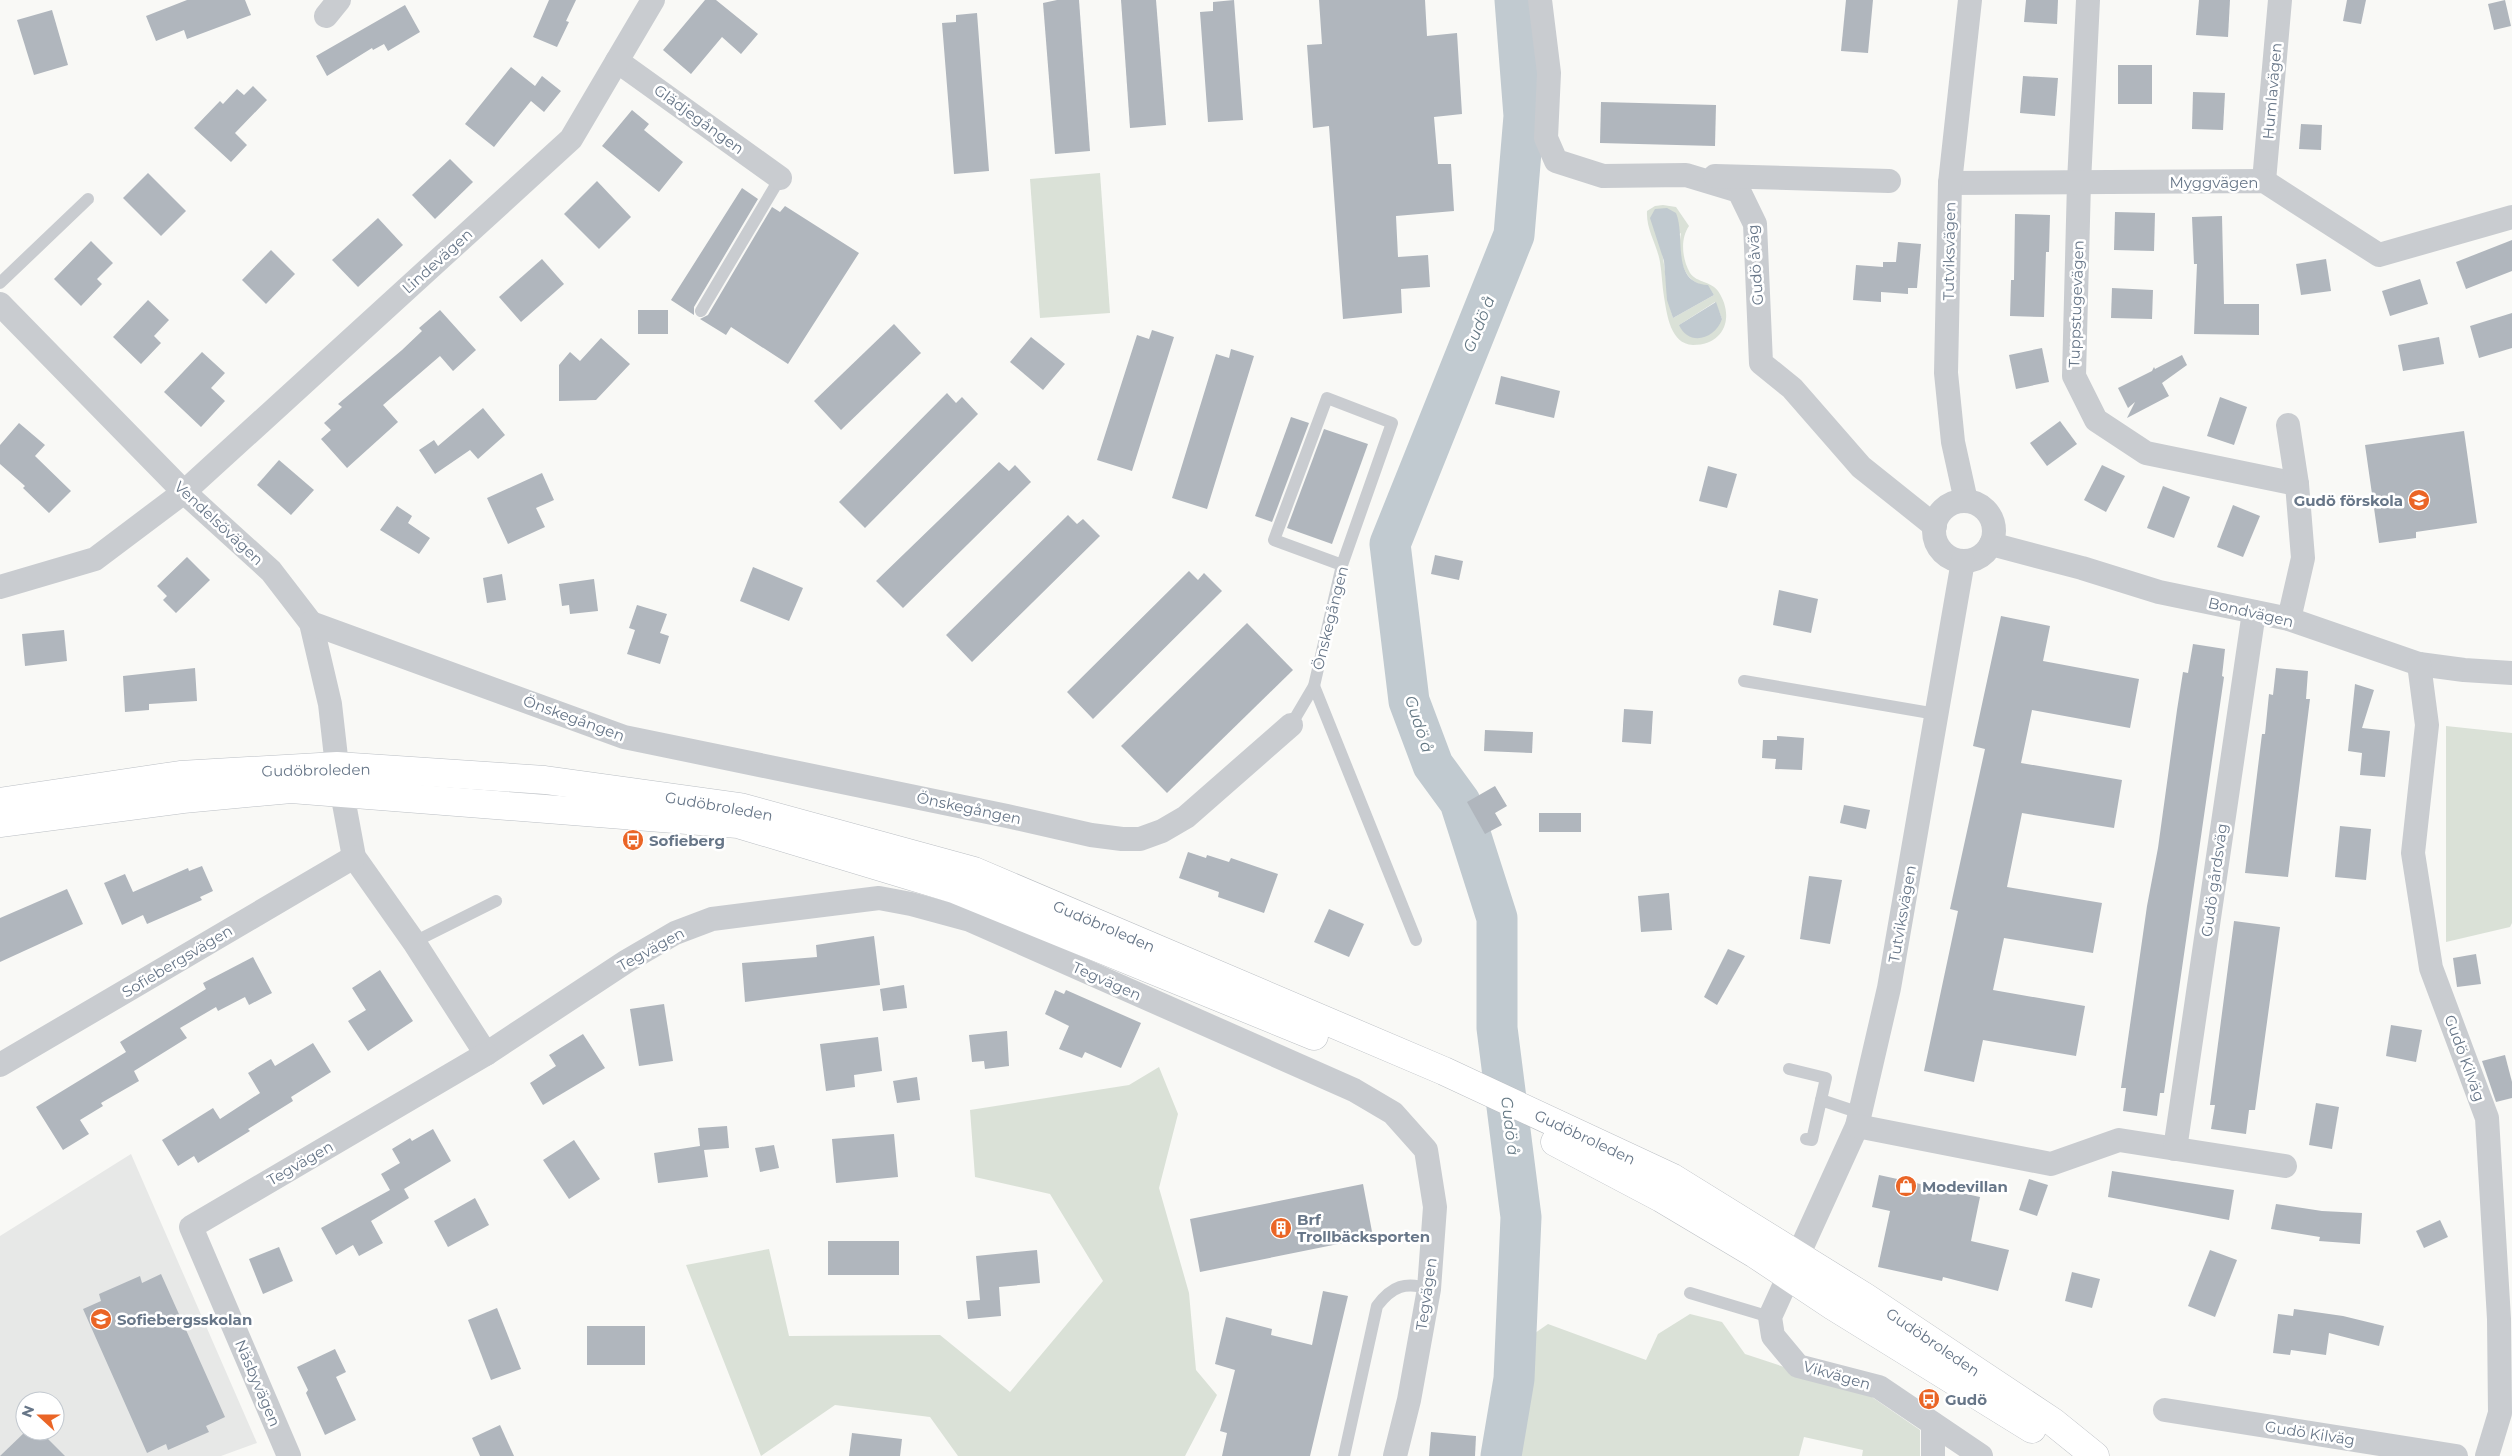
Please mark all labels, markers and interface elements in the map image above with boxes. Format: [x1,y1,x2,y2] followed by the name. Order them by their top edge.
[2258,42,2286,140] street label: Humlavägen
[650,80,748,158] street label: Glädjegången
[2170,173,2258,192] street label: Myggvägen
[1939,202,1959,300] street label: Tutviksvägen
[398,224,476,298] street label: Lindevägen
[1743,224,1767,306] street label: Gudö åväg
[2064,240,2088,368] street label: Tuppstugevägen
[1459,293,1499,355] water label: Gudö å
[171,477,267,569] street label: Vendelsövägen
[2407,488,2431,512] school or university icon: Gudö förskola
[2294,491,2403,510] place label: Gudö förskola
[1308,564,1352,672] street label: Önskegången
[2206,593,2296,631] street label: Bondvägen
[521,691,627,745] street label: Önskegången
[1401,693,1437,755] water label: Gudö å
[261,760,371,780] street label: Gudöbroleden
[664,787,774,825] street label: Gudöbroleden
[915,788,1023,828] street label: Önskegången
[2197,822,2231,938] street label: Gudö gårdsväg
[621,828,645,852] bus stop icon: Sofieberg
[649,831,725,850] place label: Sofieberg
[1884,864,1920,964] street label: Tutviksvägen
[1050,896,1158,956] street label: Gudöbroleden
[118,921,236,1001] street label: Sofiebergsvägen
[614,923,688,975] street label: Tegvägen
[1070,957,1144,1005] street label: Tegvägen
[2441,1012,2489,1104] street label: Gudö Kilväg
[1497,1096,1523,1157] water label: Gudö å
[1532,1105,1638,1169] street label: Gudöbroleden
[264,1136,336,1190] street label: Tegvägen
[1894,1174,1918,1198] shop icon: Modevillan
[1922,1177,2008,1196] place label: Modevillan
[1297,1210,1430,1246] place label: Brf Trollbäcksporten
[1269,1216,1293,1240] building icon: Brf Trollbäcksporten
[1411,1256,1441,1332] street label: Tegvägen
[1882,1304,1984,1380] street label: Gudöbroleden
[89,1307,113,1331] school or university icon: Sofiebergsskolan
[117,1310,252,1329] place label: Sofiebergsskolan
[231,1337,285,1429] street label: Näsbyvägen
[1801,1356,1873,1394] street label: Vikvägen
[1917,1387,1941,1411] bus stop icon: Gudö
[1945,1390,1987,1409] place label: Gudö
[15,1391,65,1441] north arrow
[17,1403,38,1420] text: N
[2264,1417,2356,1449] street label: Gudö Kilväg

